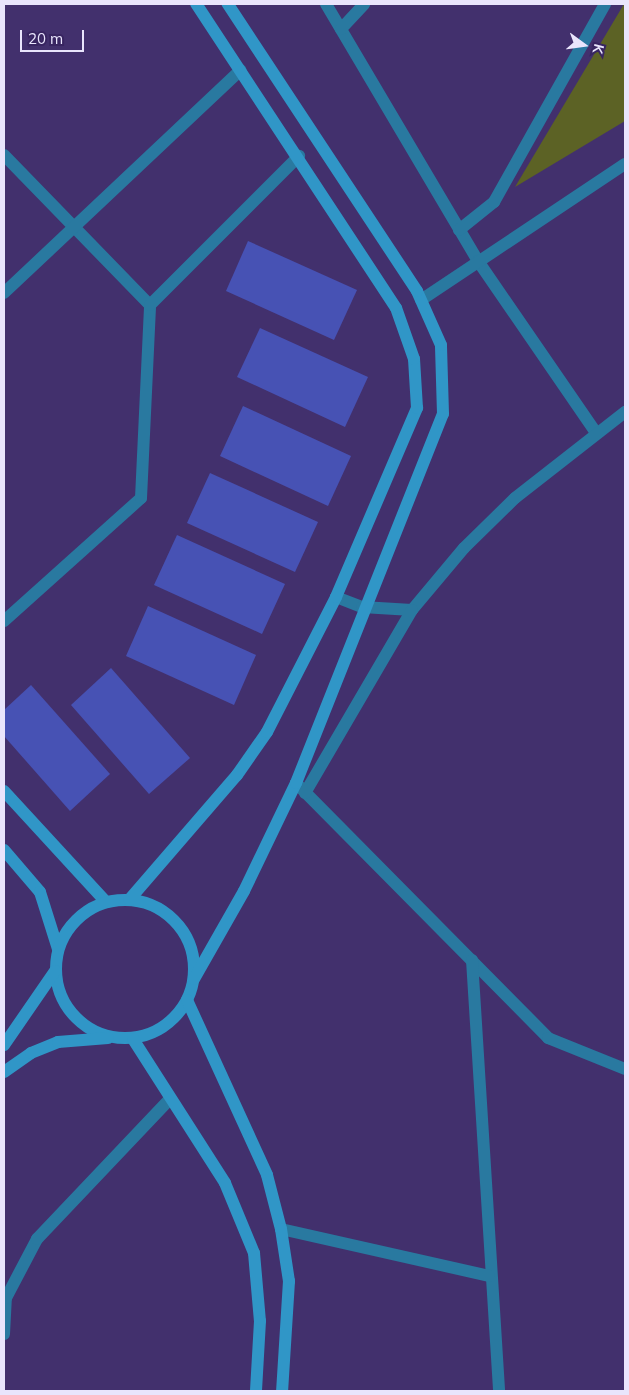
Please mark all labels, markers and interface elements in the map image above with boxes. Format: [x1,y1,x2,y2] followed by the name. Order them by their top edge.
[22,20,86,52] scale bar
[559,20,609,70] north arrow
[28,29,63,48] text: 20 m
[589,42,608,55] text: K

